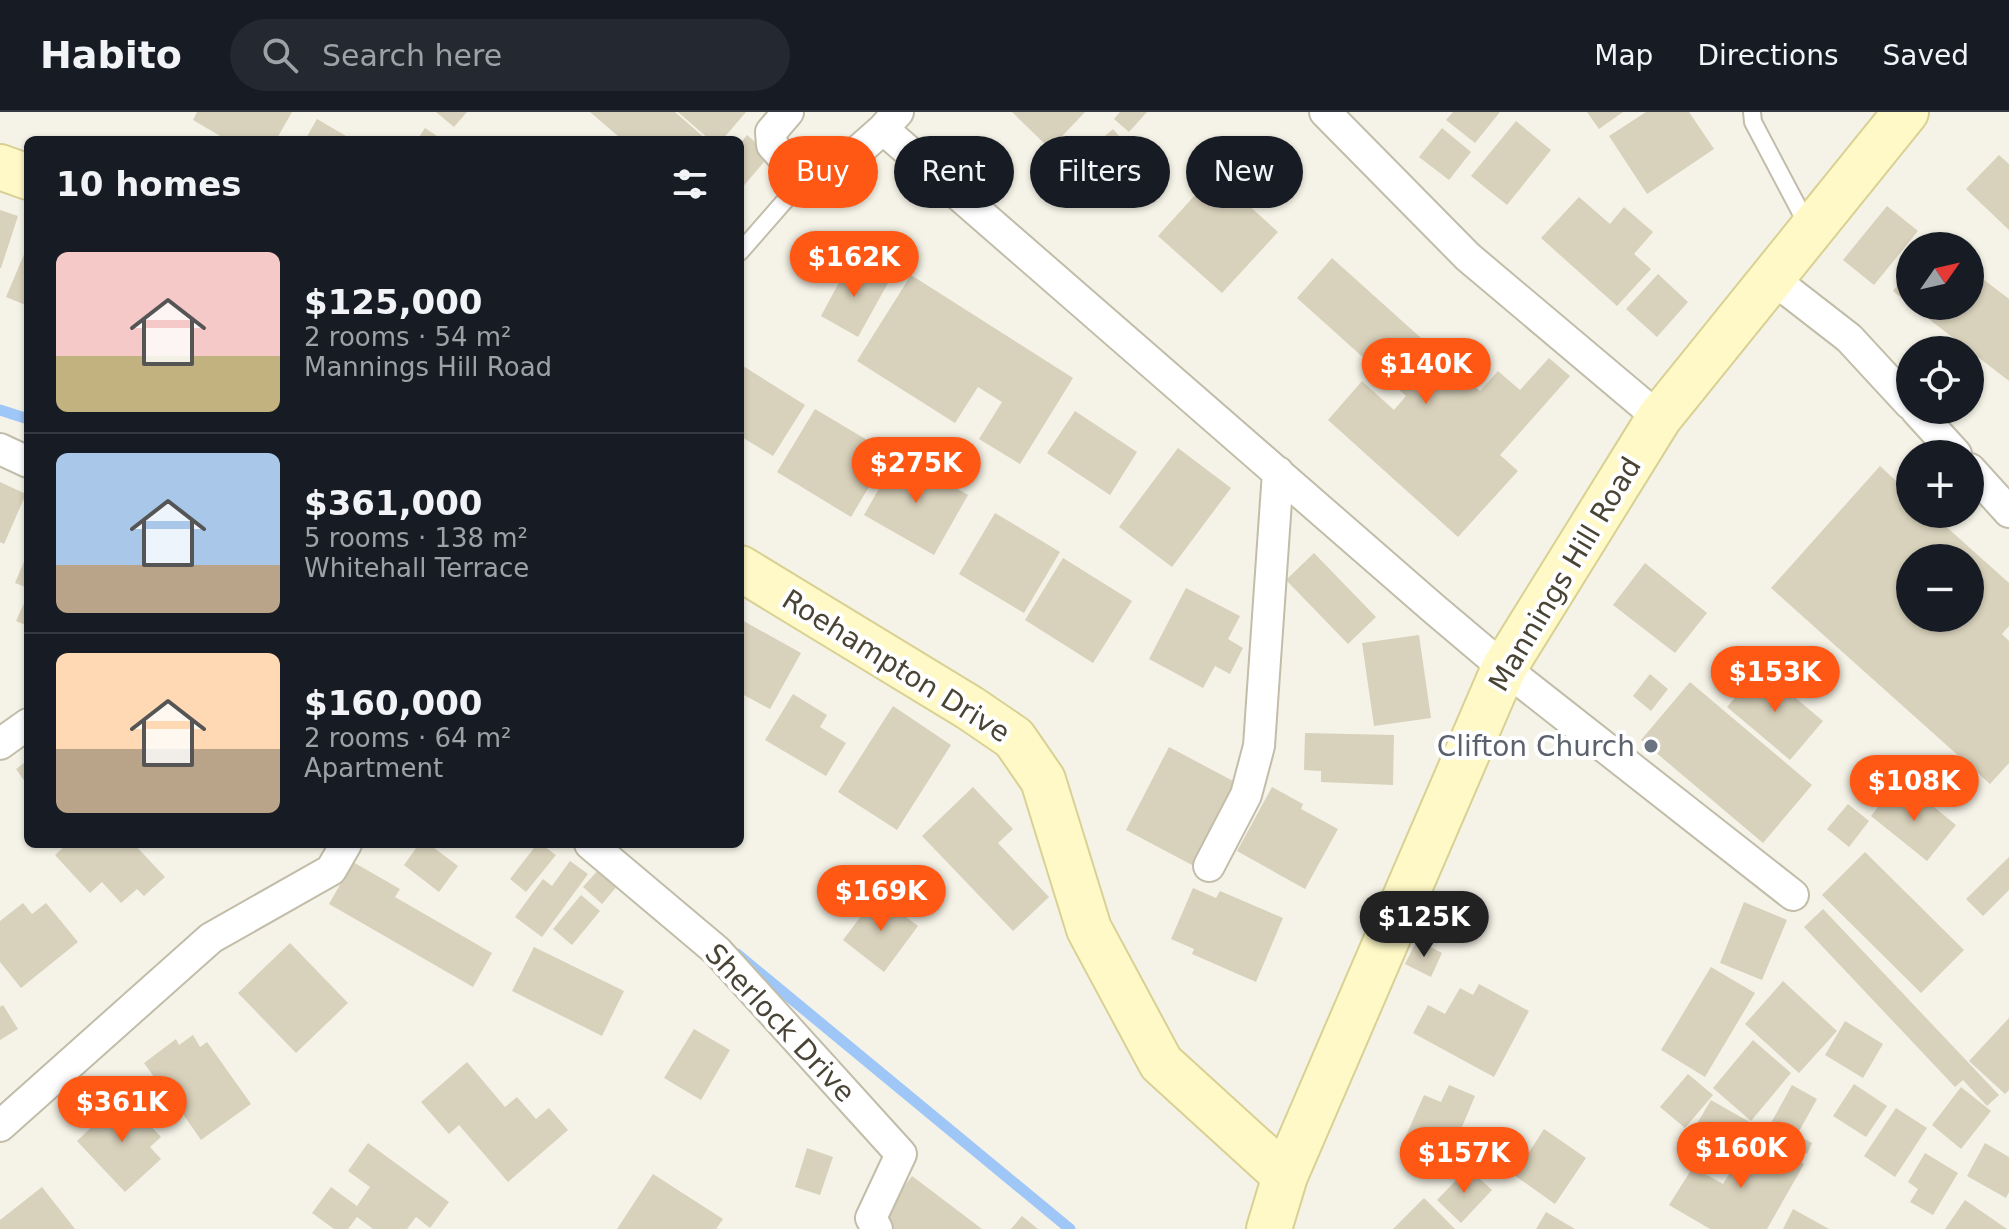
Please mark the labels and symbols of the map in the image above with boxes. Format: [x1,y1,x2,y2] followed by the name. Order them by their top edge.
[798,231,910,299] pin: $162K
[1896,232,1984,320] north arrow
[1370,338,1482,406] pin: $140K
[860,437,972,505] pin: $275K
[1482,451,1648,697] street label: Mannings Hill Road
[776,583,1016,749] street label: Roehampton Drive
[1719,646,1831,714] pin: $153K
[1437,730,1635,763] place label: Clifton Church
[1642,737,1660,755] marker: Clifton Church
[1858,755,1970,823] pin: $108K
[825,865,937,933] pin: $169K
[1368,891,1480,959] pin: $125K
[698,937,862,1109] street label: Sherlock Drive
[66,1076,178,1144] pin: $361K
[1685,1122,1797,1190] pin: $160K
[1408,1127,1520,1195] pin: $157K

